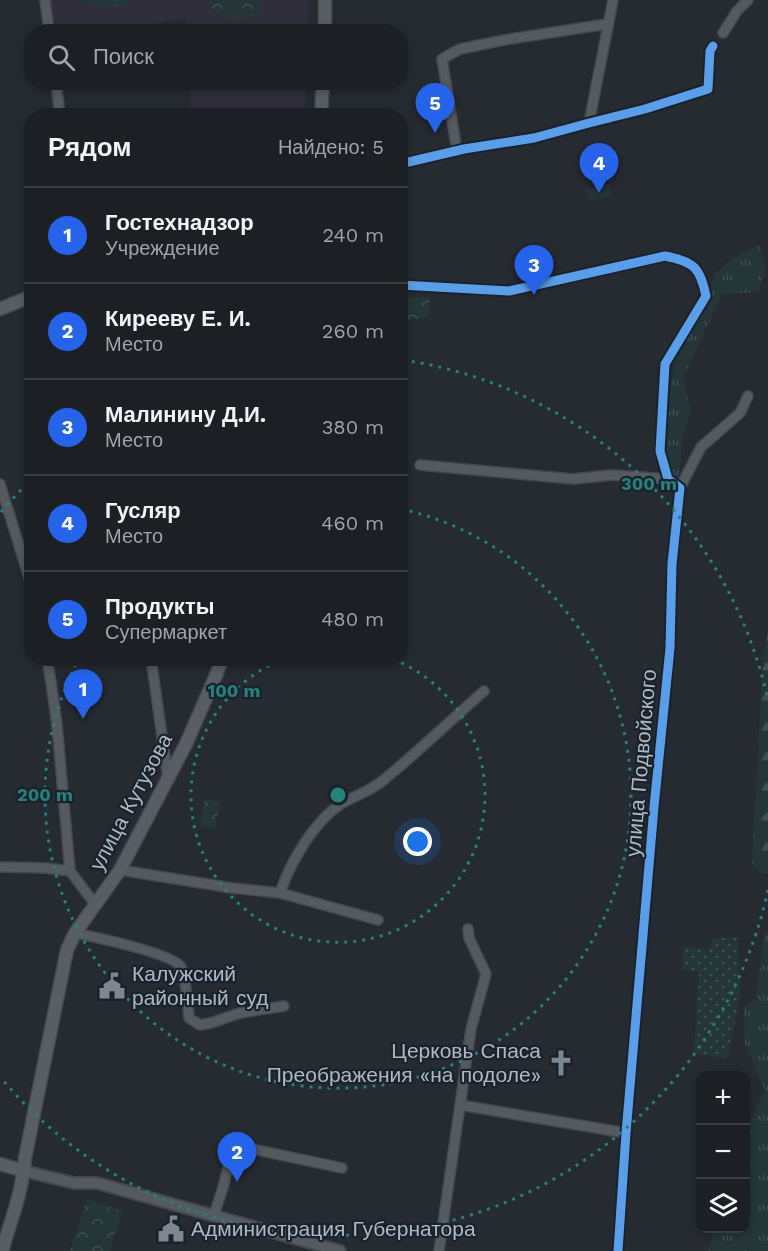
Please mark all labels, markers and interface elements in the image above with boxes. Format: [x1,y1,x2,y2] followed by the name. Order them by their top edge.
[24,24,408,90] search box
[45,41,78,74] icon: search
[93,44,154,69] text: Поиск
[416,84,454,133] pin: 5
[48,132,131,162] text: Рядом
[278,135,384,159] text: Найдено: 5
[580,144,618,193] pin: 4
[105,210,254,235] text: Гостехнадзор
[63,223,72,247] text: 1
[322,223,384,247] text: 240 m
[105,236,220,260] text: Учреждение
[514,246,554,295] pin: 3
[105,306,251,331] text: Кирееву Е. И.
[62,319,73,343] text: 2
[322,319,384,343] text: 260 m
[105,332,163,356] text: Место
[105,402,266,427] text: Малинину Д.И.
[62,415,73,439] text: 3
[322,415,384,439] text: 380 m
[105,428,163,452] text: Место
[621,473,677,494] text: 300 m
[105,498,181,523] text: Гусляр
[61,511,74,535] text: 4
[321,511,384,535] text: 460 m
[105,524,163,548] text: Место
[105,594,214,619] text: Продукты
[62,607,73,631] text: 5
[321,607,384,631] text: 480 m
[105,620,227,644] text: Супермаркет
[620,668,661,858] street label: улица Подвойского
[64,670,103,719] pin: 1
[207,680,261,701] text: 100 m
[84,729,177,875] street label: улица Кутузова
[17,784,73,805] text: 200 m
[328,785,348,805] centre of rings
[403,827,432,856] your location
[132,961,269,1010] place label: Калужский районный суд
[97,971,127,1001] public building icon: Калужский районный суд
[267,1038,541,1087] place label: Церковь Спаса Преображения «на подоле»
[546,1048,576,1078] church icon: Церковь Спаса Преображения «на подоле»
[696,1071,750,1233] map controls
[696,1071,750,1125] button: +
[696,1125,750,1179] button: −
[218,1132,256,1182] pin: 2
[696,1179,750,1233] button: layers
[156,1214,186,1244] public building icon: Администрация Губернатора
[191,1216,476,1241] place label: Администрация Губернатора

